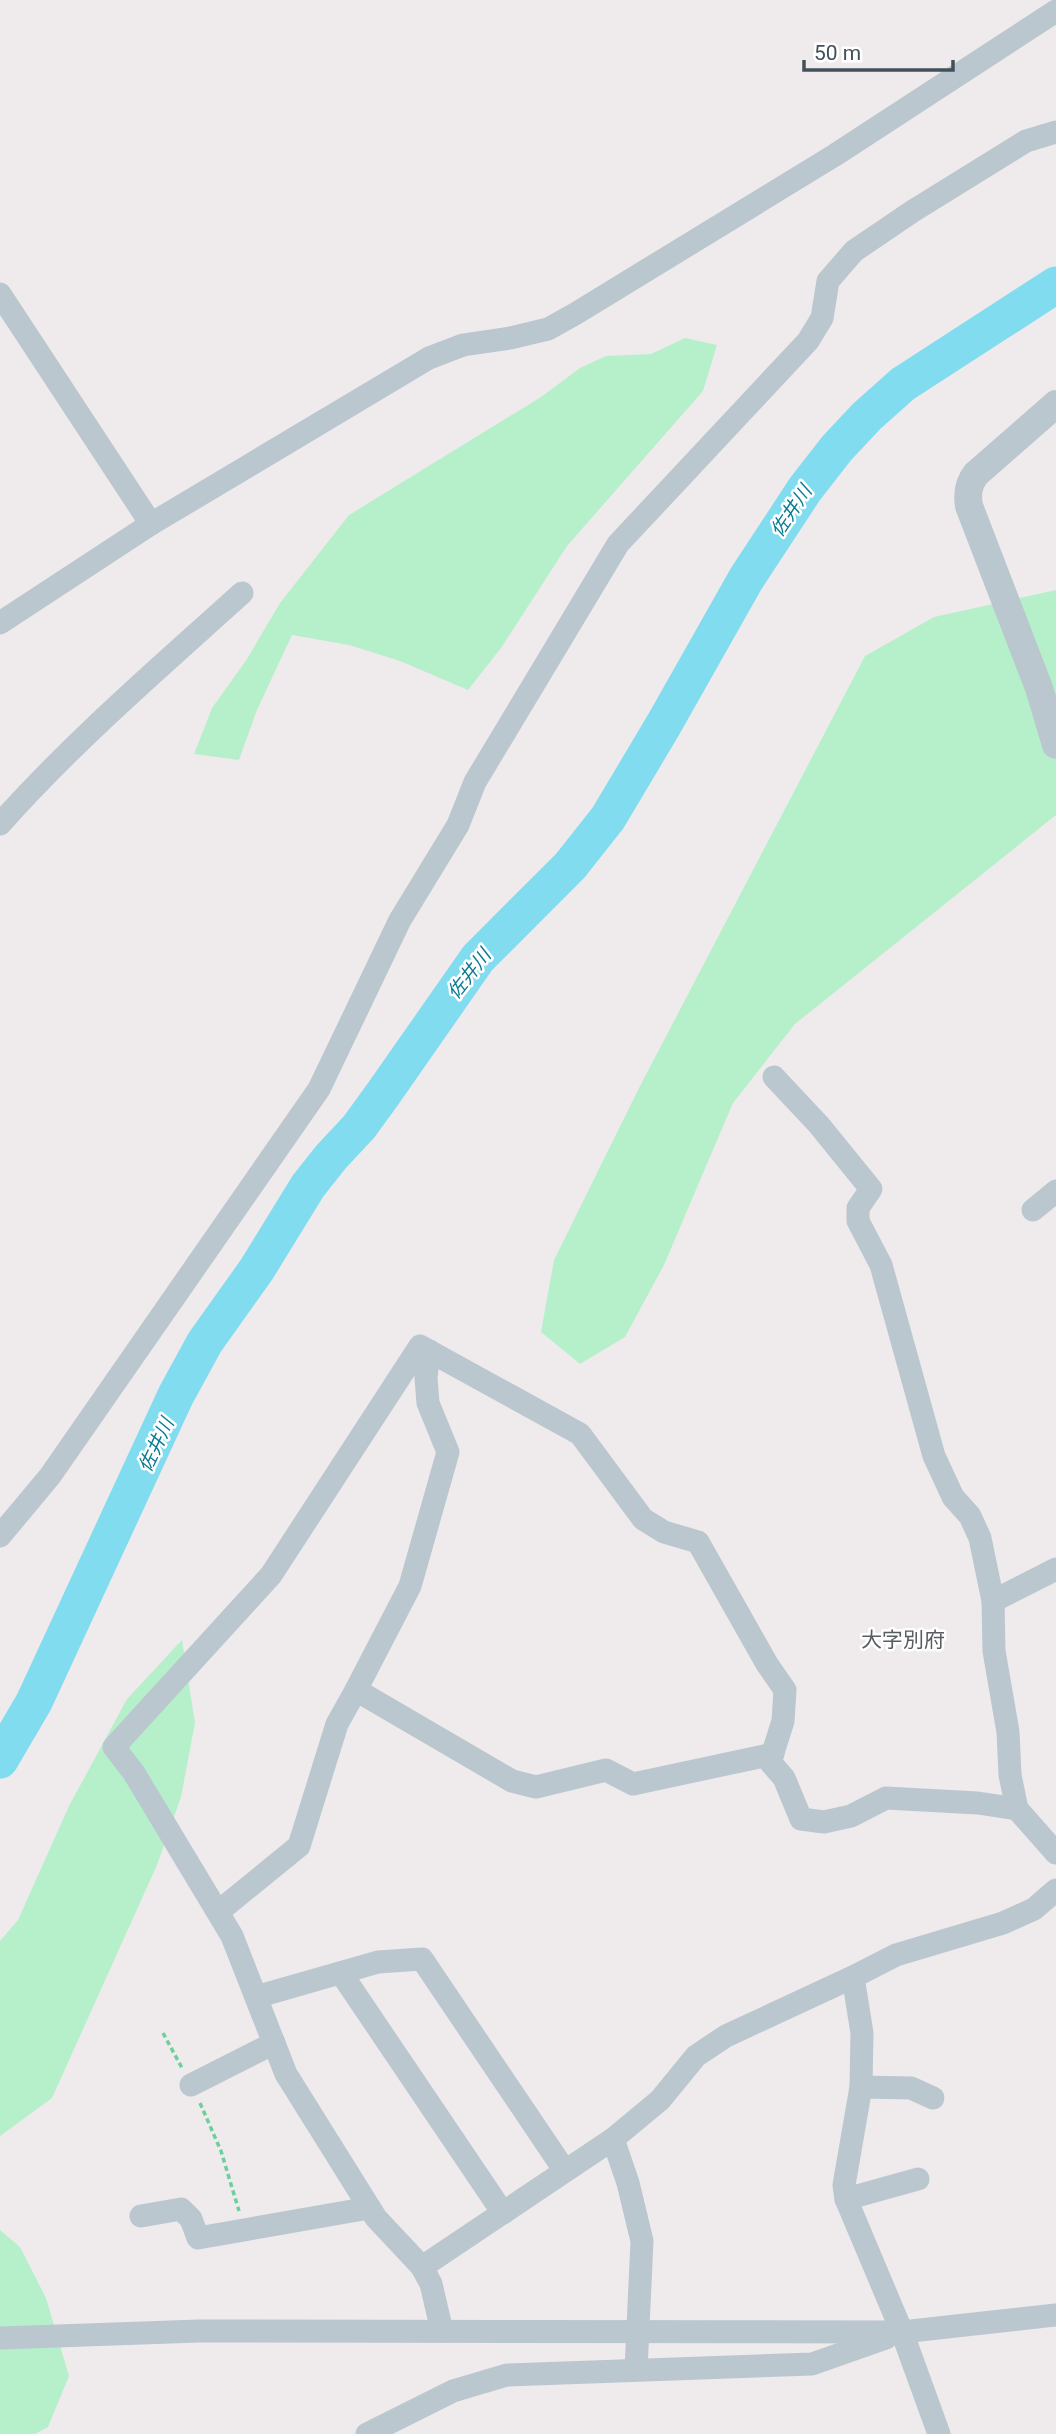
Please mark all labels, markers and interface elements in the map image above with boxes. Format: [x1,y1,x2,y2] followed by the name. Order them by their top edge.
[804,28,953,72] scale bar
[814,41,861,65] text: 50 m
[766,479,818,541] water label: 佐井川
[442,943,497,1004] water label: 佐井川
[134,1413,179,1476] water label: 佐井川
[861,1628,945,1652] district label: 大字別府

